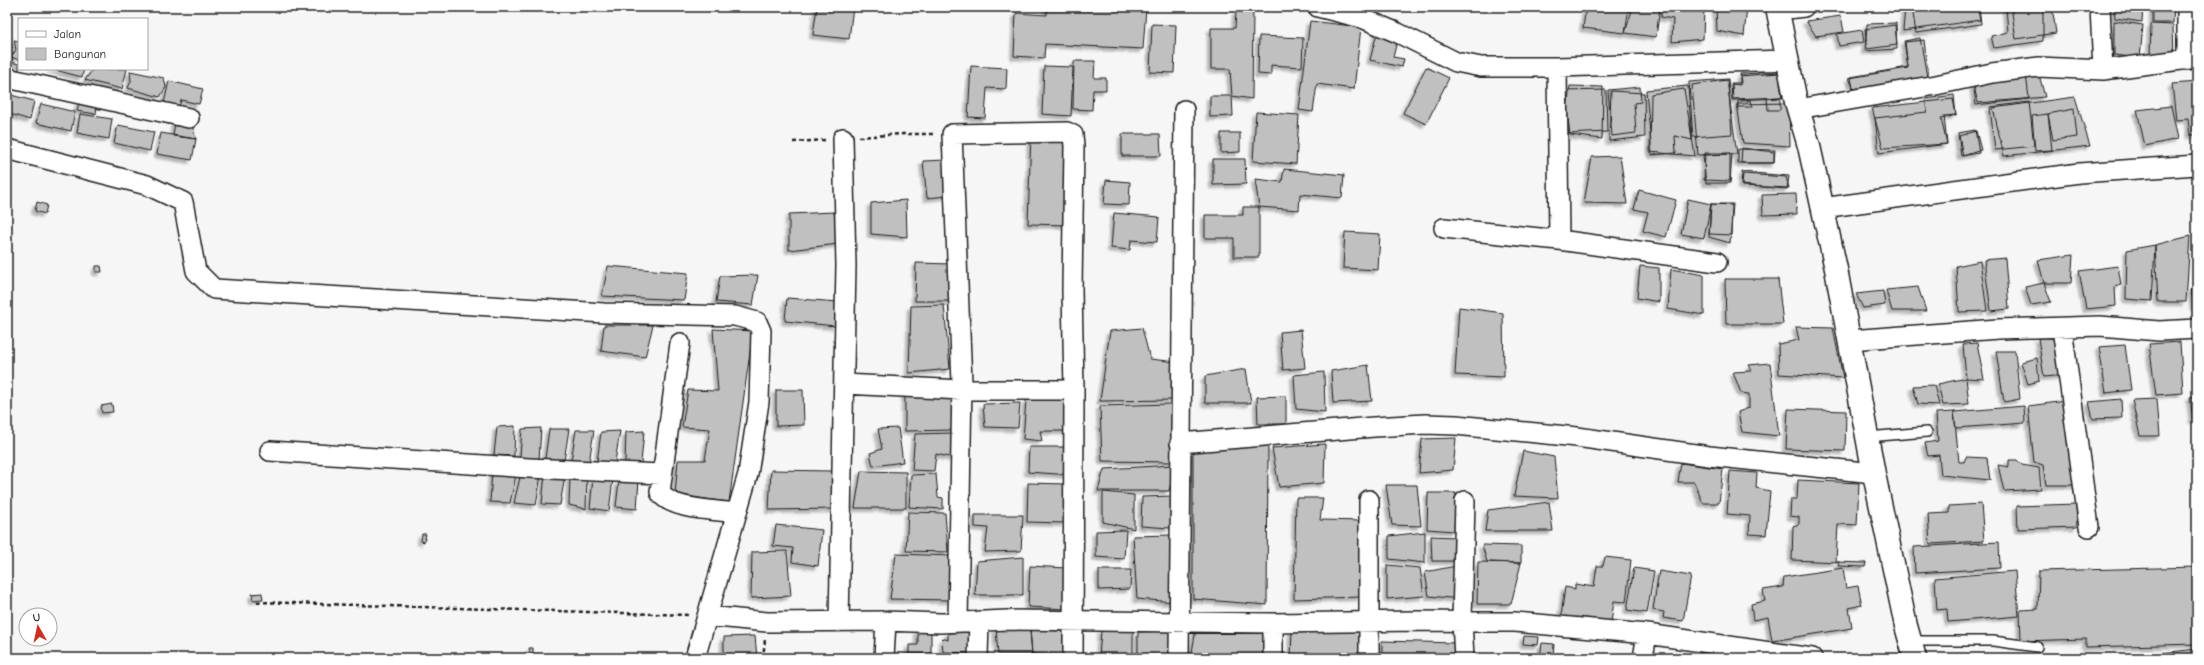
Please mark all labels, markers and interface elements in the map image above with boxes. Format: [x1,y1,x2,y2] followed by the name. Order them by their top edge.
[18,18,148,70] legend
[54,27,81,41] text: Jalan
[54,47,106,61] text: Bangunan
[18,607,58,647] north arrow
[32,611,41,625] text: U

